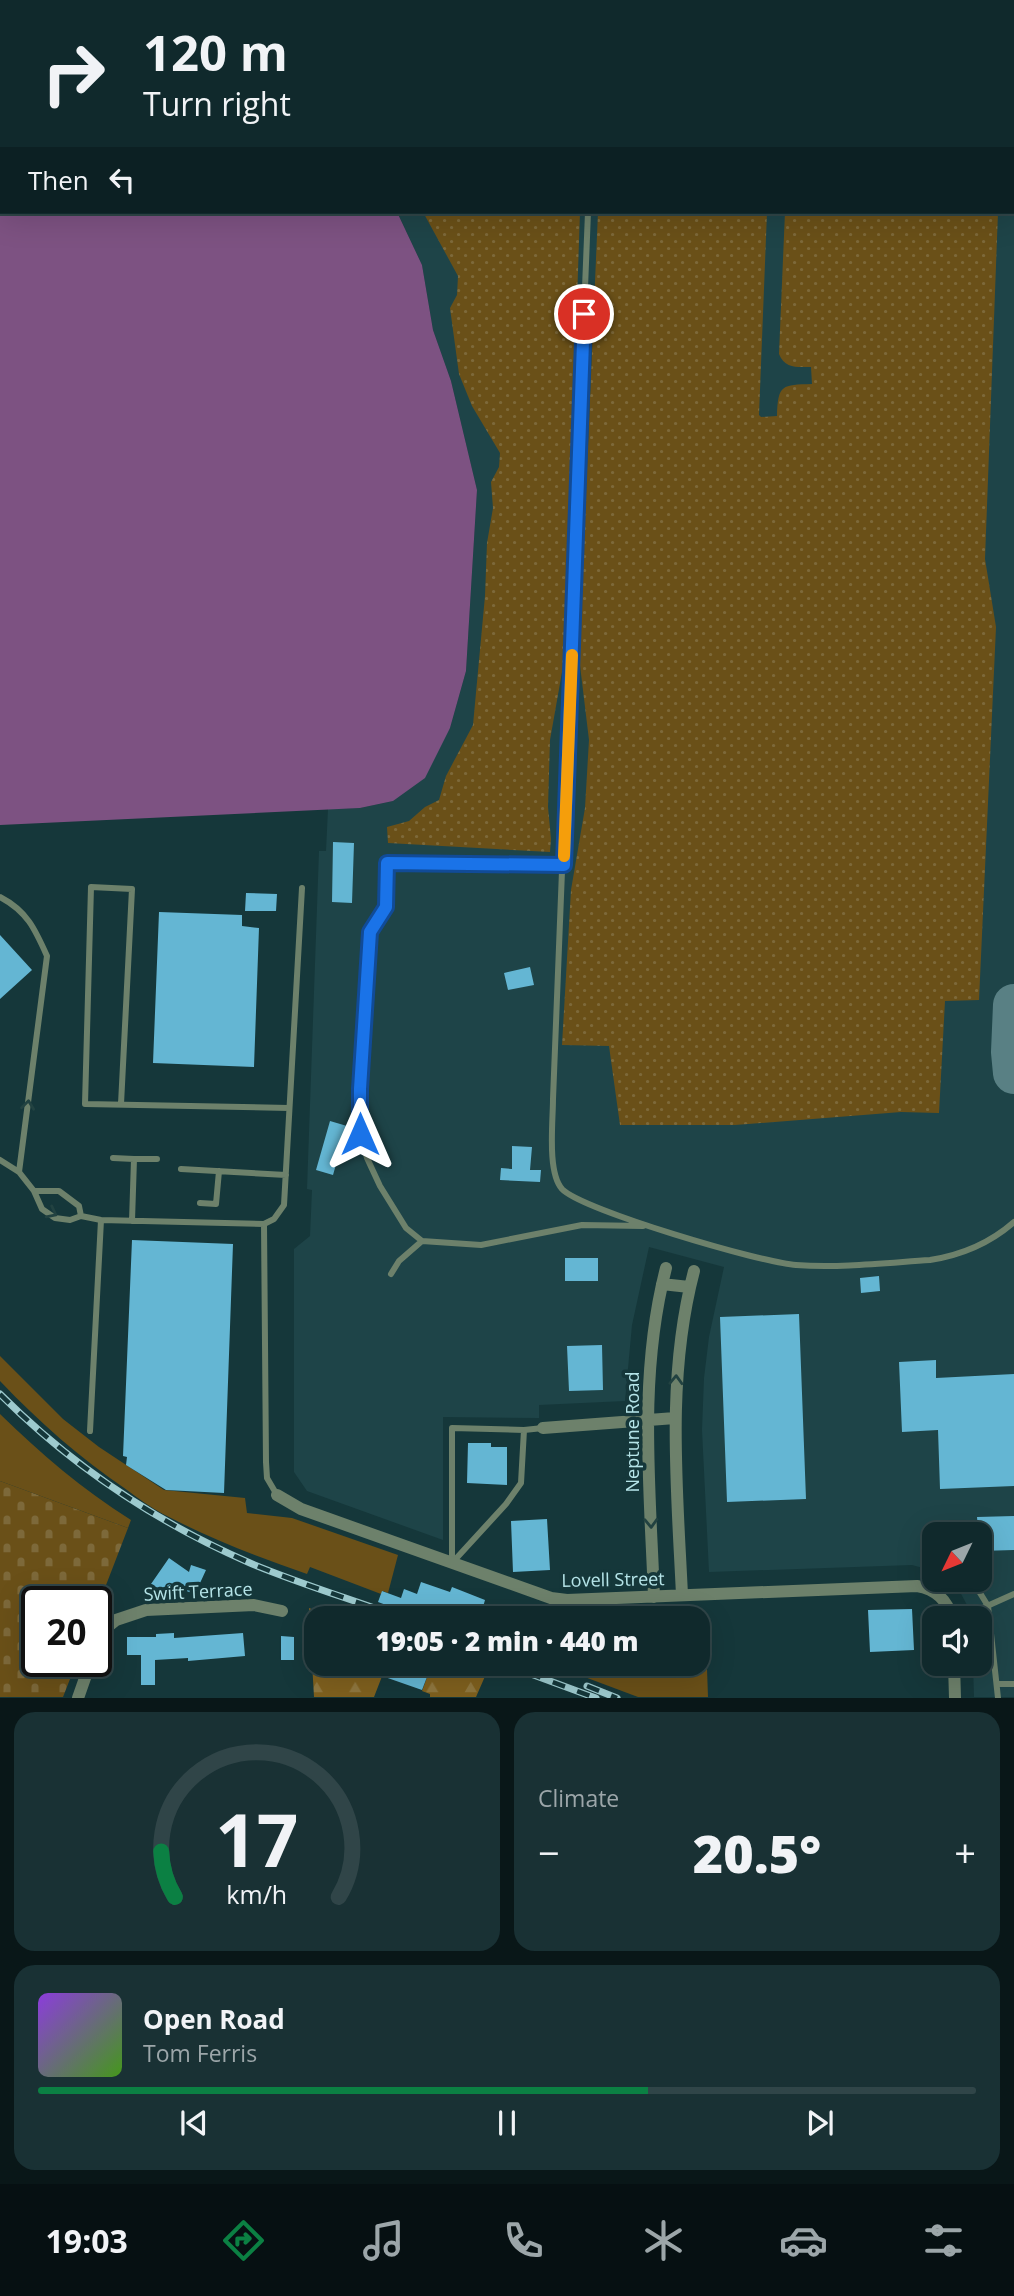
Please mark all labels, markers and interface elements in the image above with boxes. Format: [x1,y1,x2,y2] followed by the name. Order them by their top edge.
[143,19,288,85] text: 120 m
[28,28,119,119] icon: right
[143,82,291,125] text: Turn right
[103,161,141,199] icon: left
[28,162,89,198] text: Then
[554,284,614,344] pin
[565,295,603,333] icon: arrive
[323,1097,397,1171] position arrow
[20,1099,35,1110] one-way arrow
[44,1205,57,1219] one-way arrow
[620,1372,644,1492] street label: Neptune Road
[669,1375,684,1386] one-way arrow
[644,1518,659,1529] one-way arrow
[922,1522,992,1592] north arrow
[922,1522,992,1676] map controls
[561,1566,665,1592] street label: Lovell Street
[143,1576,253,1606] street label: Swift Terrace
[21,1586,112,1677] speed limit sign: 20
[922,1606,992,1676] button: sound
[376,1623,638,1659] text: 19:05 · 2 min · 440 m
[538,1782,619,1814] text: Climate
[215,1790,299,1889] text: 17
[693,1817,821,1888] text: 20.5°
[538,1826,560,1878] text: −
[954,1826,976,1878] text: +
[227,1877,287,1911] text: km/h
[143,2001,285,2037] text: Open Road
[143,2037,257,2069] text: Tom Ferris
[175,2104,213,2142] icon: previous
[488,2104,526,2142] icon: pause
[801,2104,839,2142] icon: next
[219,2216,268,2265] icon: directions
[359,2216,408,2265] icon: music
[499,2216,548,2265] icon: phone
[639,2216,688,2265] icon: climate
[779,2216,828,2265] icon: car
[919,2216,968,2265] icon: filters
[46,2219,128,2262] text: 19:03

